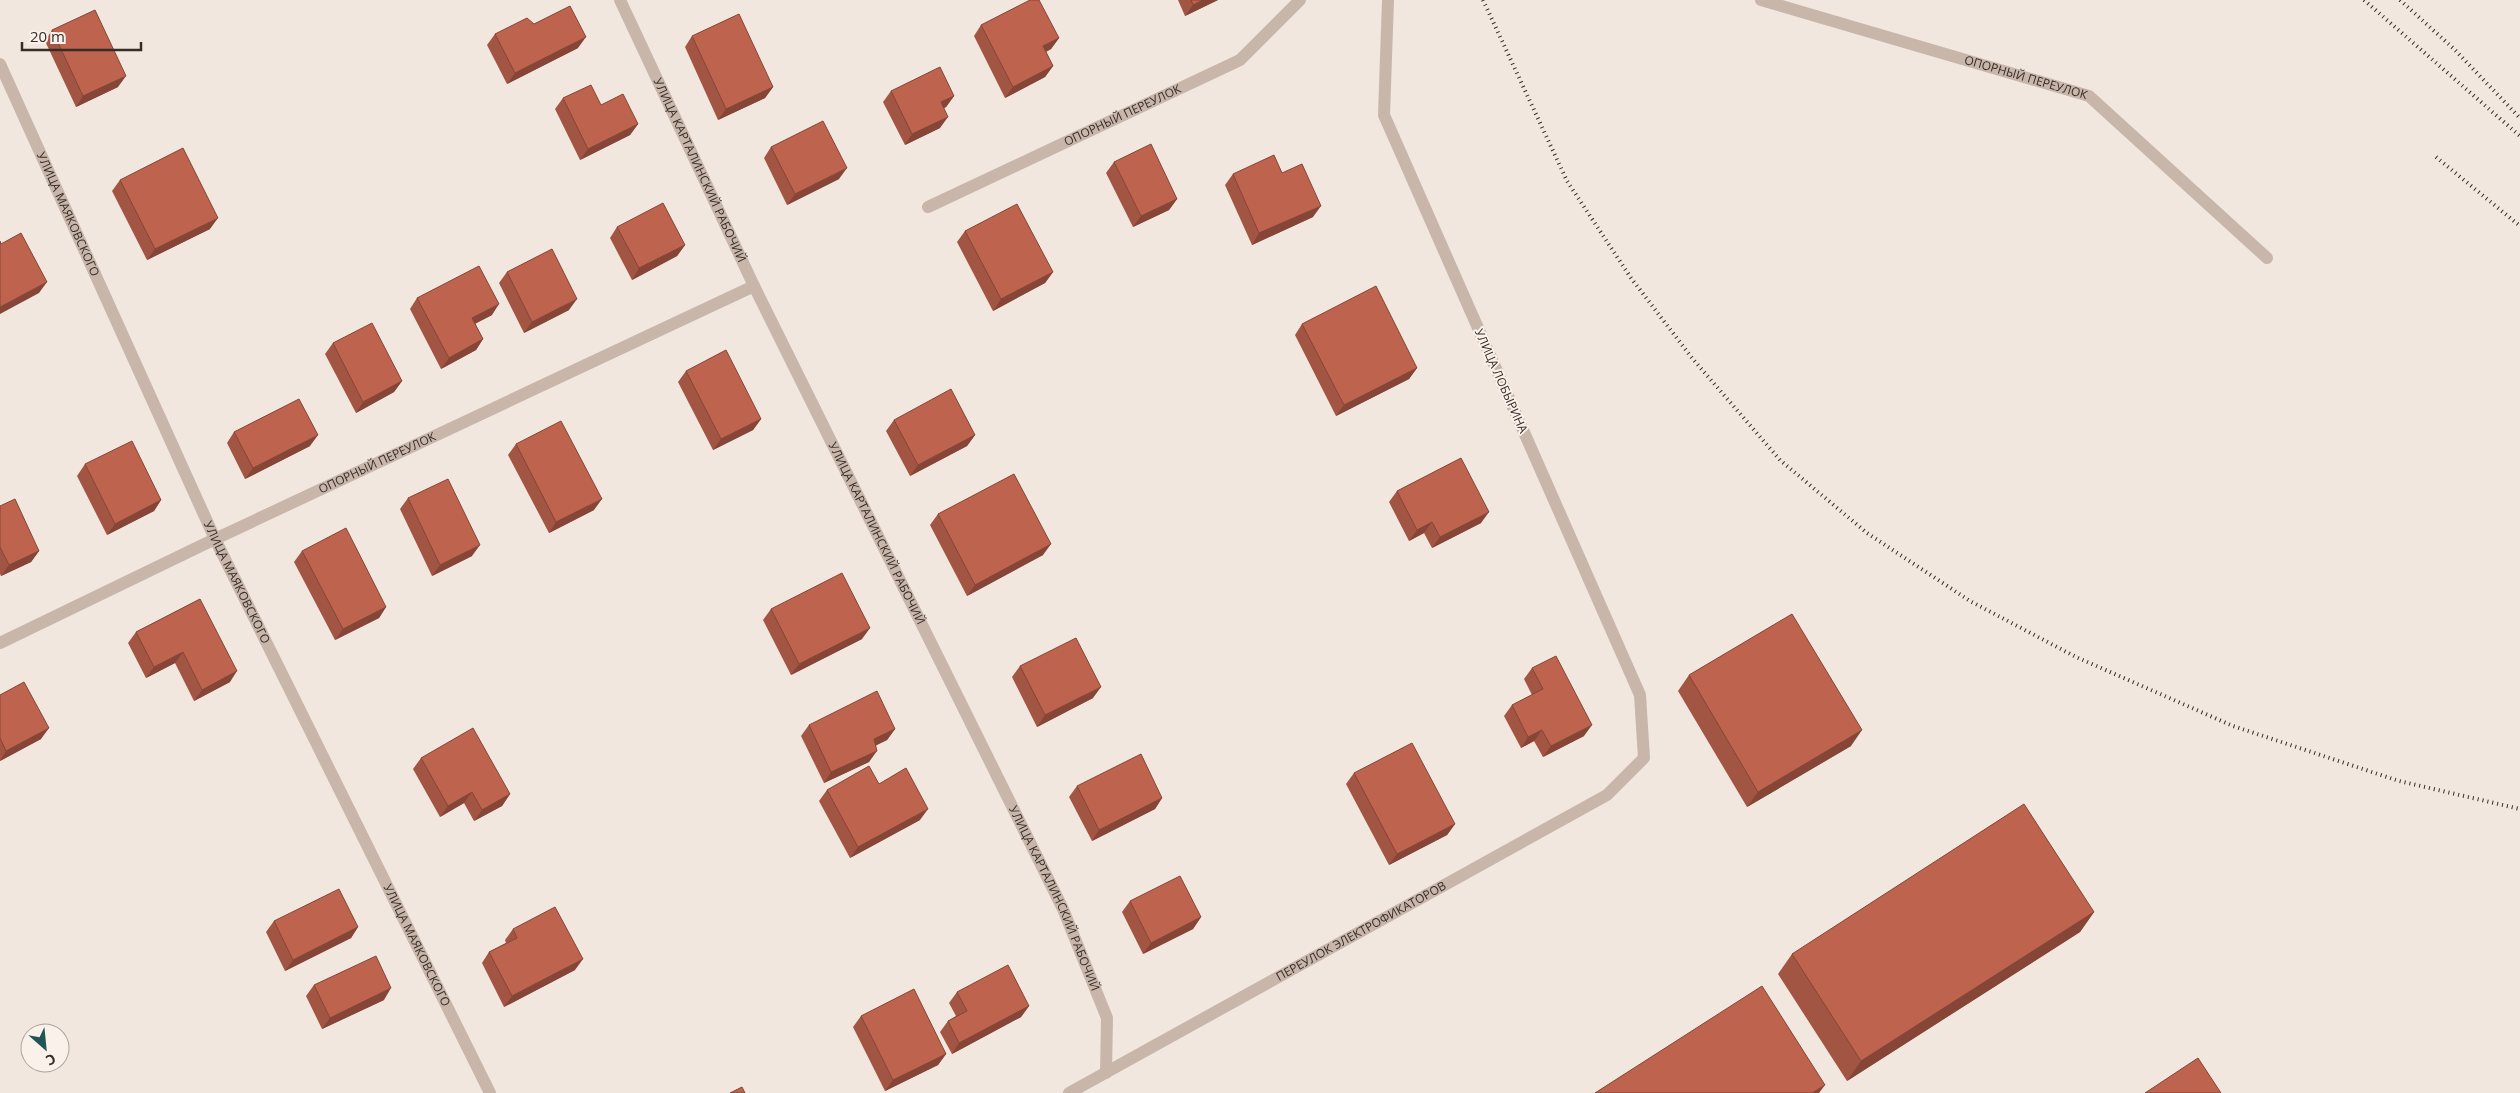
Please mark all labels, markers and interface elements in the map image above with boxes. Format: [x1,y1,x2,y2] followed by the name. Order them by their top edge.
[22,20,141,52] scale bar
[30,26,65,46] text: 20 m
[1962,51,2090,103] street label: ОПОРНЫЙ ПЕРЕУЛОК
[650,75,751,265] street label: УЛИЦА КАРТАЛИНСКИЙ РАБОЧИЙ
[1061,80,1184,150] street label: ОПОРНЫЙ ПЕРЕУЛОК
[33,149,104,279] street label: УЛИЦА МАЯКОВСКОГО
[1471,326,1532,436] street label: УЛИЦА ЛОБЫРИНА
[316,427,439,497] street label: ОПОРНЫЙ ПЕРЕУЛОК
[825,439,930,627] street label: УЛИЦА КАРТАЛИНСКИЙ РАБОЧИЙ
[200,518,275,646] street label: УЛИЦА МАЯКОВСКОГО
[1005,803,1104,993] street label: УЛИЦА КАРТАЛИНСКИЙ РАБОЧИЙ
[1273,877,1449,985] street label: ПЕРЕУЛОК ЭЛЕКТРОФИКАТОРОВ
[380,881,455,1009] street label: УЛИЦА МАЯКОВСКОГО
[20,1023,70,1073] north arrow
[43,1050,59,1071] text: С

